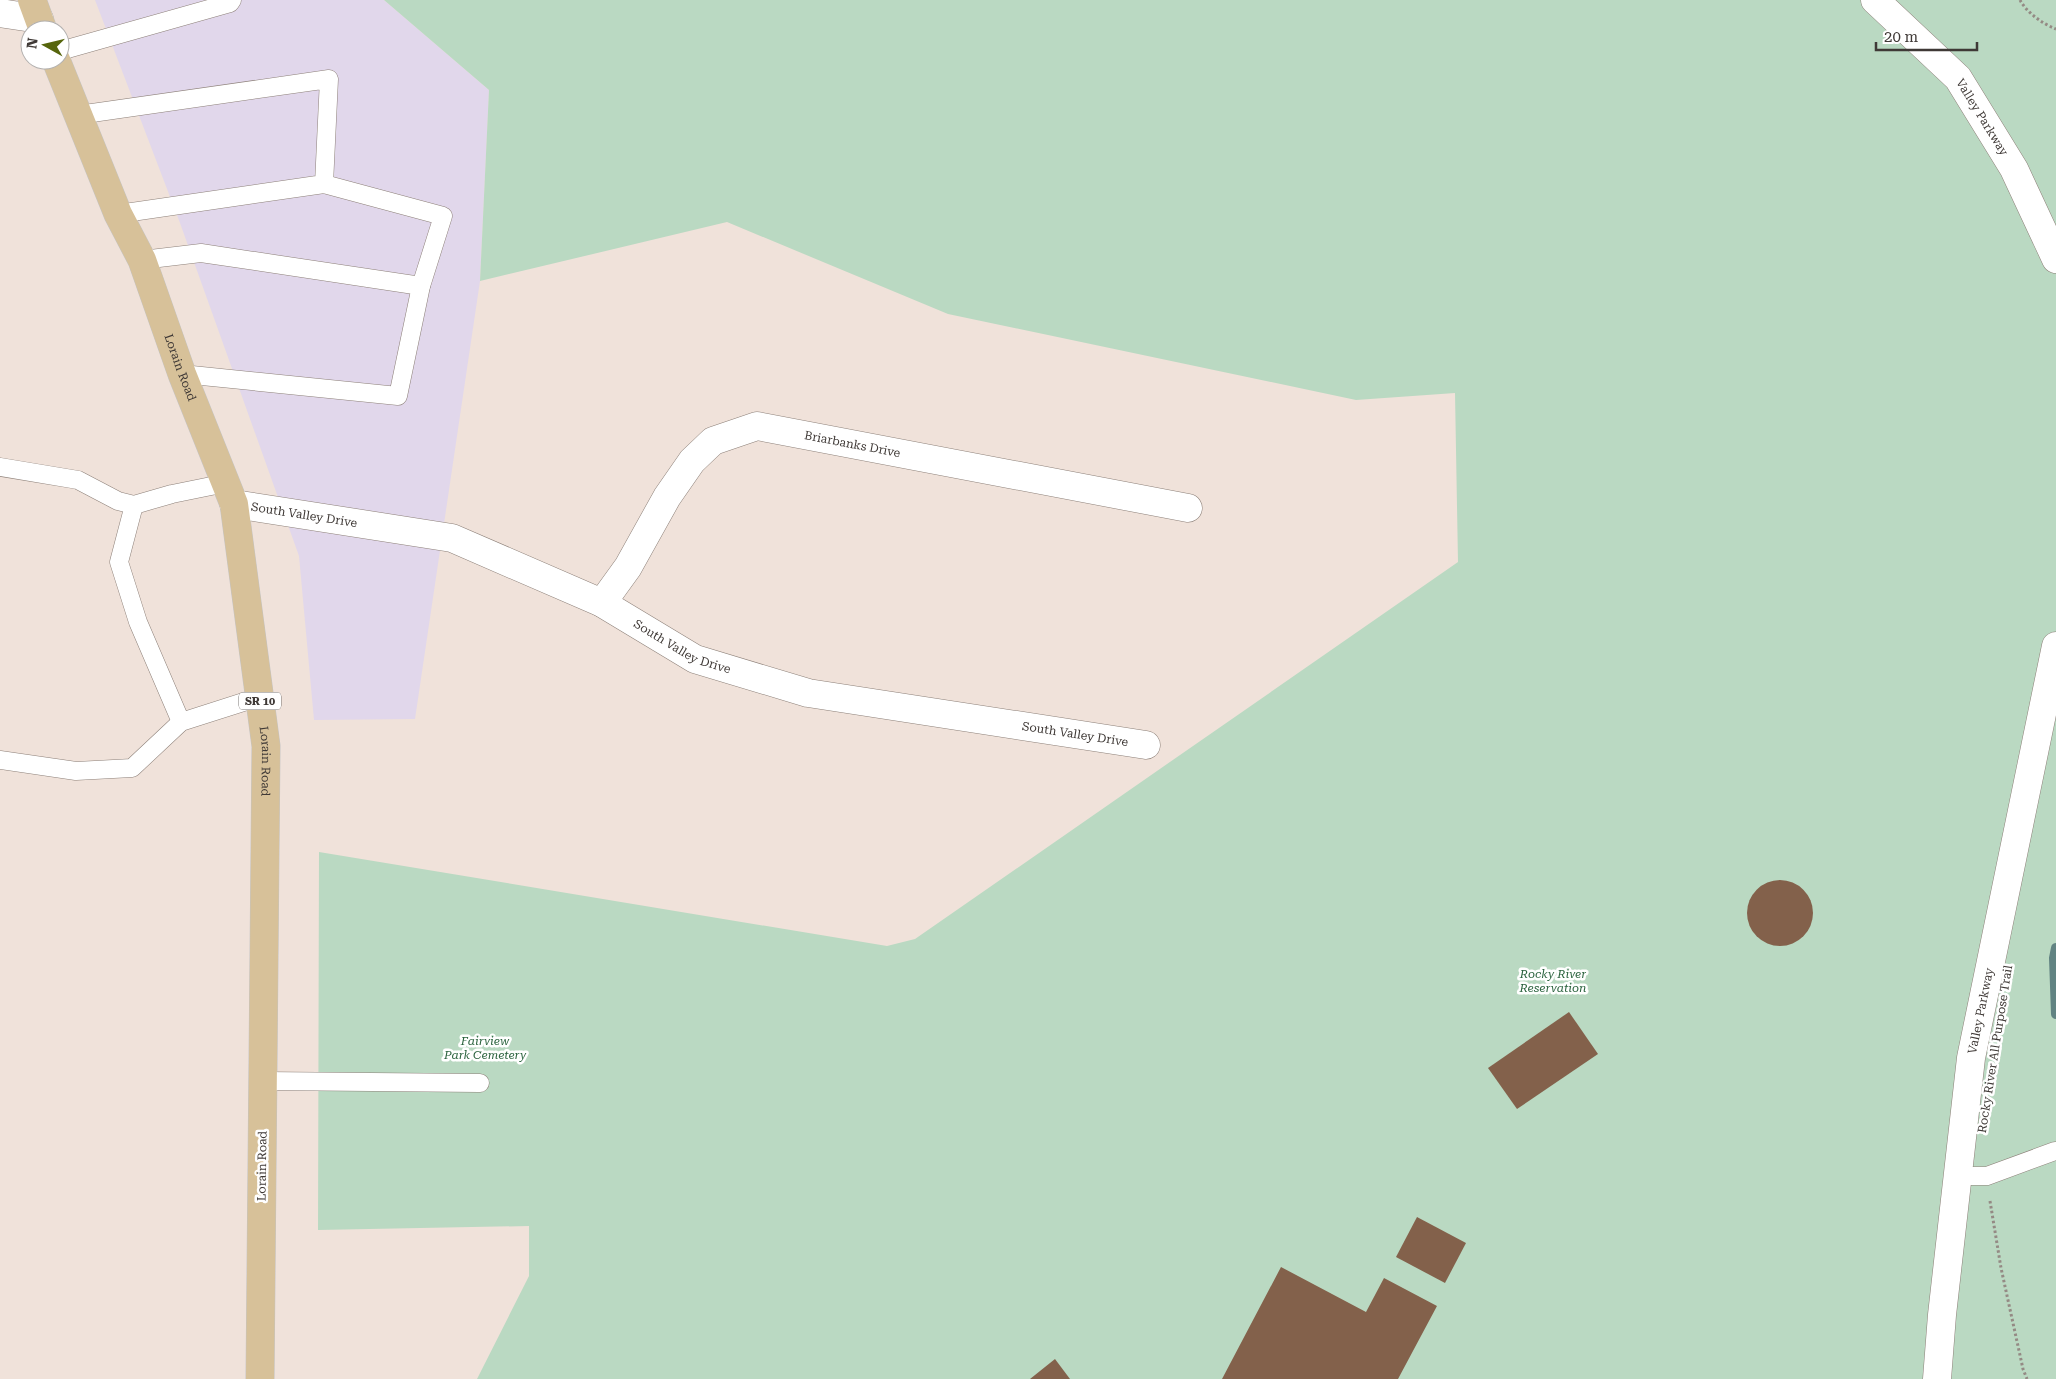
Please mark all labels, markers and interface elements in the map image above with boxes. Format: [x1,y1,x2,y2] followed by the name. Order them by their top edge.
[20,20,70,70] north arrow
[1876,20,1977,52] scale bar
[1884,28,1919,46] text: 20 m
[23,37,41,50] text: N
[1953,76,2012,159] street label: Valley Parkway
[162,332,199,403] street label: Lorain Road
[803,428,902,460] street label: Briarbanks Drive
[250,500,359,530] street label: South Valley Drive
[631,617,733,676] street label: South Valley Drive
[239,692,281,709] road number: SR 10
[1021,719,1130,749] street label: South Valley Drive
[256,725,273,797] street label: Lorain Road
[1975,964,2015,1134] street label: Rocky River All Purpose Trail
[1965,966,1997,1055] street label: Valley Parkway
[1518,967,1587,995] park label: Rocky River Reservation
[443,1034,527,1062] park label: Fairview Park Cemetery
[254,1130,270,1201] street label: Lorain Road

